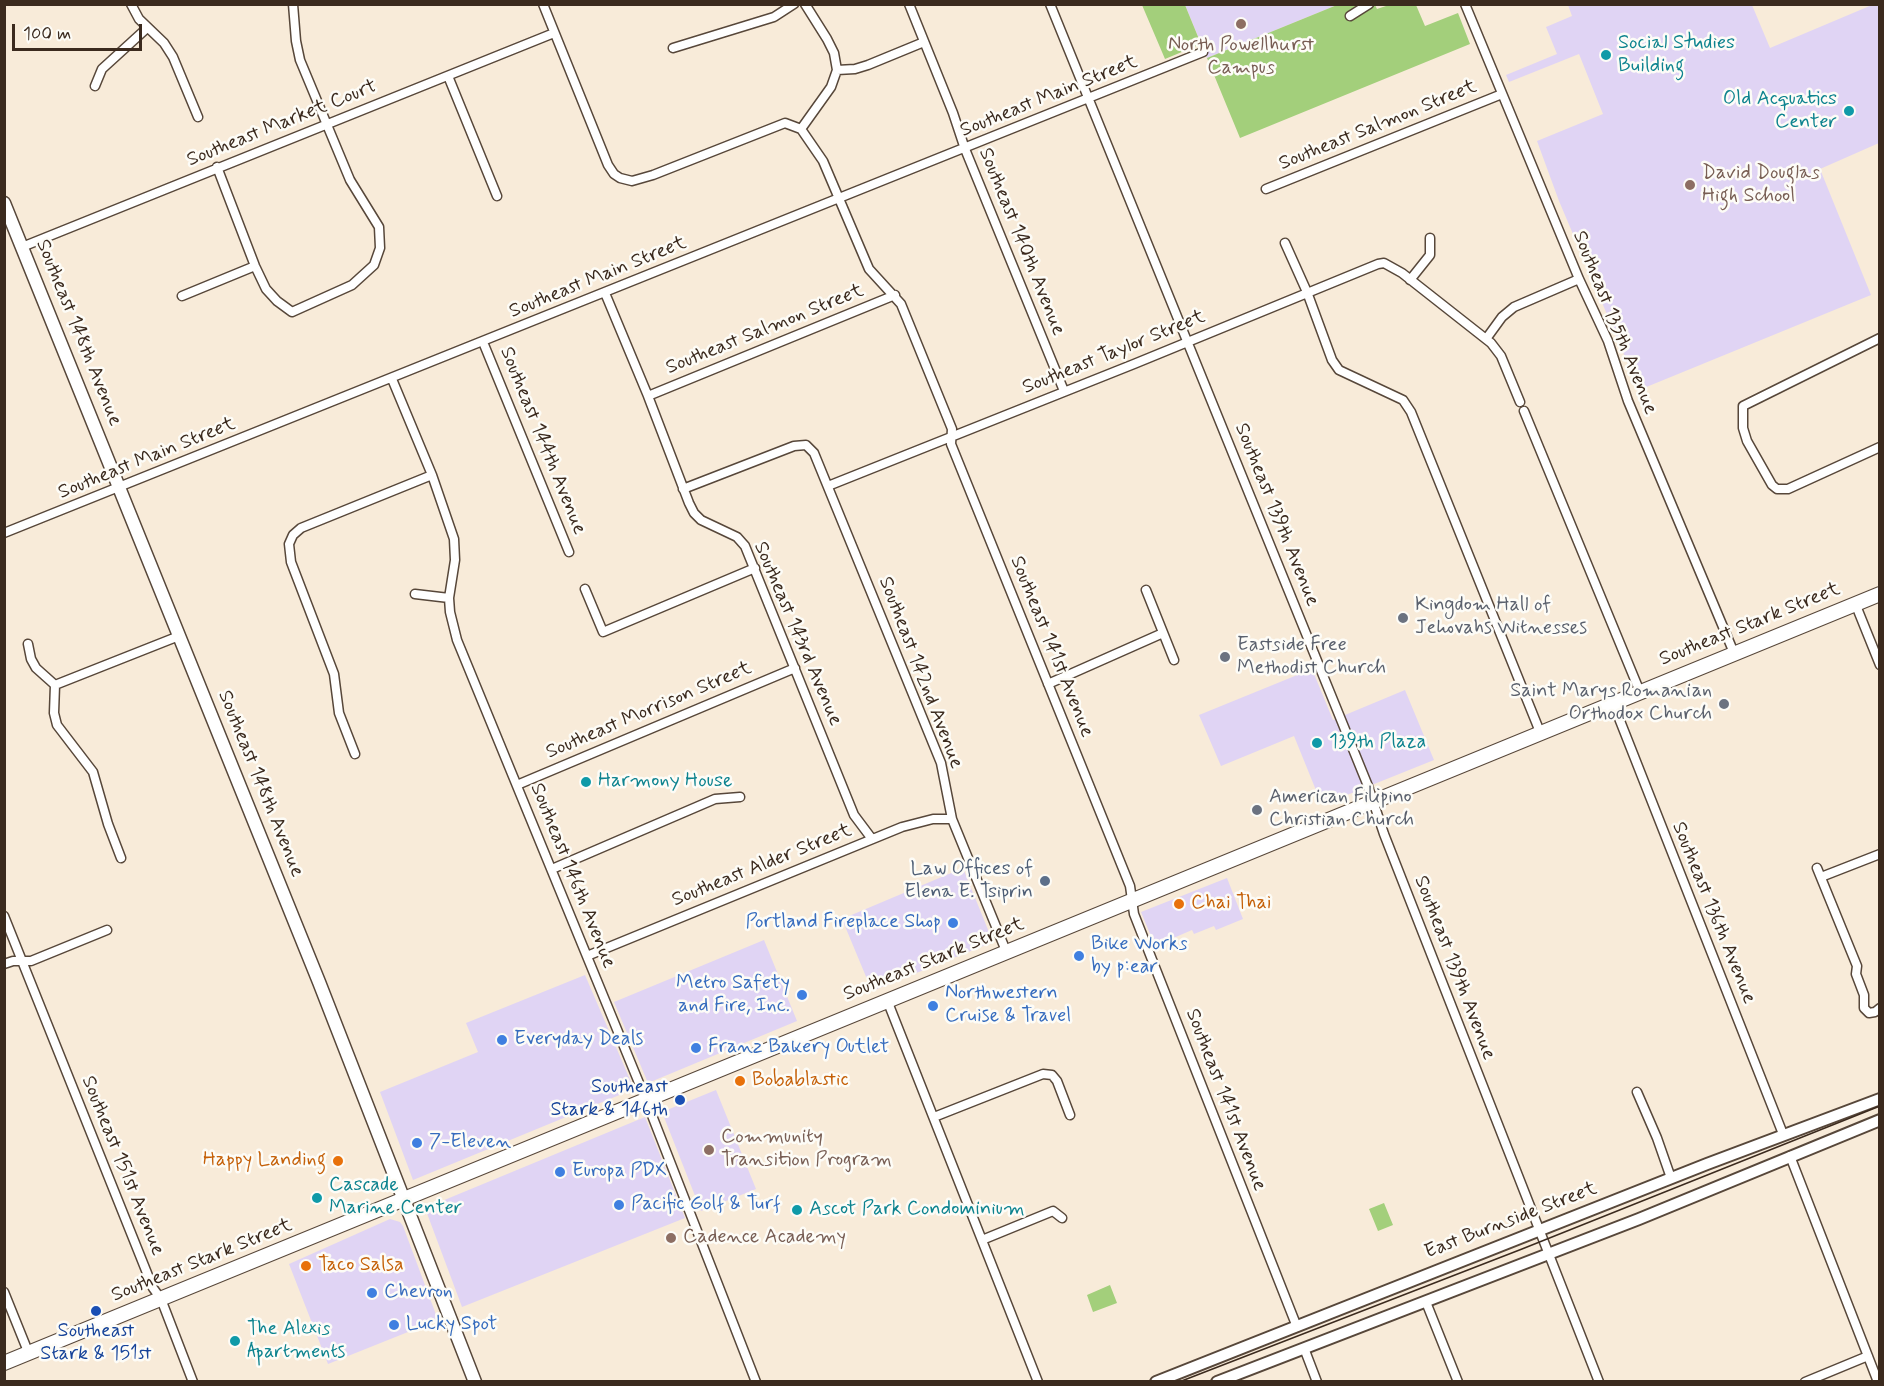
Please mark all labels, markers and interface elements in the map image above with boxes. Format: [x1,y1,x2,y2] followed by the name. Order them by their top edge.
[15,12,146,50] scale bar
[1234,17,1248,31] marker: North Powellhurst Campus
[23,22,71,46] text: 100 m
[1618,32,1735,79] place label: Social Studies Building
[1168,34,1314,81] place label: North Powellhurst Campus
[1599,48,1613,62] marker: Social Studies Building
[957,51,1141,143] street label: Southeast Main Street
[184,75,380,173] street label: Southeast Market Court
[1276,75,1480,177] street label: Southeast Salmon Street
[1723,88,1837,135] place label: Old Acquatics Center
[1842,104,1856,118] marker: Old Acquatics Center
[972,145,1070,339] street label: Southeast 140th Avenue
[1702,162,1820,209] place label: David Douglas High School
[1683,178,1697,192] marker: David Douglas High School
[1566,228,1662,418] street label: Southeast 135th Avenue
[506,232,690,324] street label: Southeast Main Street
[30,236,126,430] street label: Southeast 148th Avenue
[663,279,867,381] street label: Southeast Salmon Street
[1019,305,1209,401] street label: Southeast Taylor Street
[493,344,591,538] street label: Southeast 144th Avenue
[55,413,239,505] street label: Southeast Main Street
[1228,420,1324,610] street label: Southeast 139th Avenue
[747,538,847,730] street label: Southeast 143rd Avenue
[1004,553,1098,741] street label: Southeast 141st Avenue
[872,574,968,772] street label: Southeast 142nd Avenue
[1656,578,1844,672] street label: Southeast Stark Street
[1415,594,1587,641] place label: Kingdom Hall of Jehovahs Witnesses
[1396,611,1410,625] marker: Kingdom Hall of Jehovahs Witnesses
[1237,634,1386,681] place label: Eastside Free Methodist Church
[1218,650,1232,664] marker: Eastside Free Methodist Church
[543,657,755,765] street label: Southeast Morrison Street
[1510,680,1712,727] place label: Saint Marys Romanian Orthodox Church
[212,687,308,881] street label: Southeast 148th Avenue
[1717,697,1731,711] marker: Saint Marys Romanian Orthodox Church
[1329,731,1426,755] place label: 139th Plaza
[1310,736,1324,750] marker: 139th Plaza
[598,770,732,794] place label: Harmony House
[579,775,593,789] marker: Harmony House
[524,780,620,972] street label: Southeast 146th Avenue
[1269,786,1414,833] place label: American Filipino Christian Church
[1250,803,1264,817] marker: American Filipino Christian Church
[669,819,855,913] street label: Southeast Alder Street
[1666,819,1760,1007] street label: Southeast 136th Avenue
[904,858,1033,905] place label: Law Offices of Elena E. Tsiprin
[1408,873,1500,1063] street label: Southeast 139th Avenue
[1038,874,1052,888] marker: Law Offices of Elena E. Tsiprin
[1191,892,1271,916] place label: Chai Thai
[1172,897,1186,911] marker: Chai Thai
[746,911,941,935] place label: Portland Fireplace Shop
[840,913,1028,1007] street label: Southeast Stark Street
[946,916,960,930] marker: Portland Fireplace Shop
[1091,933,1188,980] place label: Bike Works by p:ear
[1072,949,1086,963] marker: Bike Works by p:ear
[676,972,790,1019] place label: Metro Safety and Fire, Inc.
[945,982,1071,1029] place label: Northwestern Cruise & Travel
[795,988,809,1002] marker: Metro Safety and Fire, Inc.
[926,999,940,1013] marker: Northwestern Cruise & Travel
[1179,1006,1271,1194] street label: Southeast 141st Avenue
[514,1028,643,1052] place label: Everyday Deals
[495,1033,509,1047] marker: Everyday Deals
[708,1036,889,1060] place label: Franz Bakery Outlet
[689,1041,703,1055] marker: Franz Bakery Outlet
[752,1069,849,1093] place label: Bobablastic
[75,1073,169,1259] street label: Southeast 151st Avenue
[733,1074,747,1088] marker: Bobablastic
[551,1076,668,1123] place label: Southeast Stark & 146th
[673,1093,687,1107] marker: Southeast Stark & 146th
[721,1126,892,1173] place label: Community Transition Program
[429,1131,511,1155] place label: 7-Eleven
[410,1136,424,1150] marker: 7-Eleven
[702,1143,716,1157] marker: Community Transition Program
[203,1149,326,1173] place label: Happy Landing
[331,1154,345,1168] marker: Happy Landing
[572,1160,667,1184] place label: Europa PDX
[553,1165,567,1179] marker: Europa PDX
[329,1174,462,1221] place label: Cascade Marine Center
[1421,1177,1601,1265] street label: East Burnside Street
[310,1191,324,1205] marker: Cascade Marine Center
[631,1193,781,1217] place label: Pacific Golf & Turf
[612,1198,626,1212] marker: Pacific Golf & Turf
[809,1198,1025,1222] place label: Ascot Park Condominium
[790,1203,804,1217] marker: Ascot Park Condominium
[108,1214,296,1308] street label: Southeast Stark Street
[683,1226,846,1250] place label: Cadence Academy
[664,1231,678,1245] marker: Cadence Academy
[318,1254,404,1278] place label: Taco Salsa
[299,1259,313,1273] marker: Taco Salsa
[384,1281,453,1305] place label: Chevron
[365,1286,379,1300] marker: Chevron
[89,1304,103,1318] marker: Southeast Stark & 151st
[406,1313,497,1337] place label: Lucky Spot
[247,1318,345,1365] place label: The Alexis Apartments
[387,1318,401,1332] marker: Lucky Spot
[40,1320,152,1367] place label: Southeast Stark & 151st
[228,1334,242,1348] marker: The Alexis Apartments

